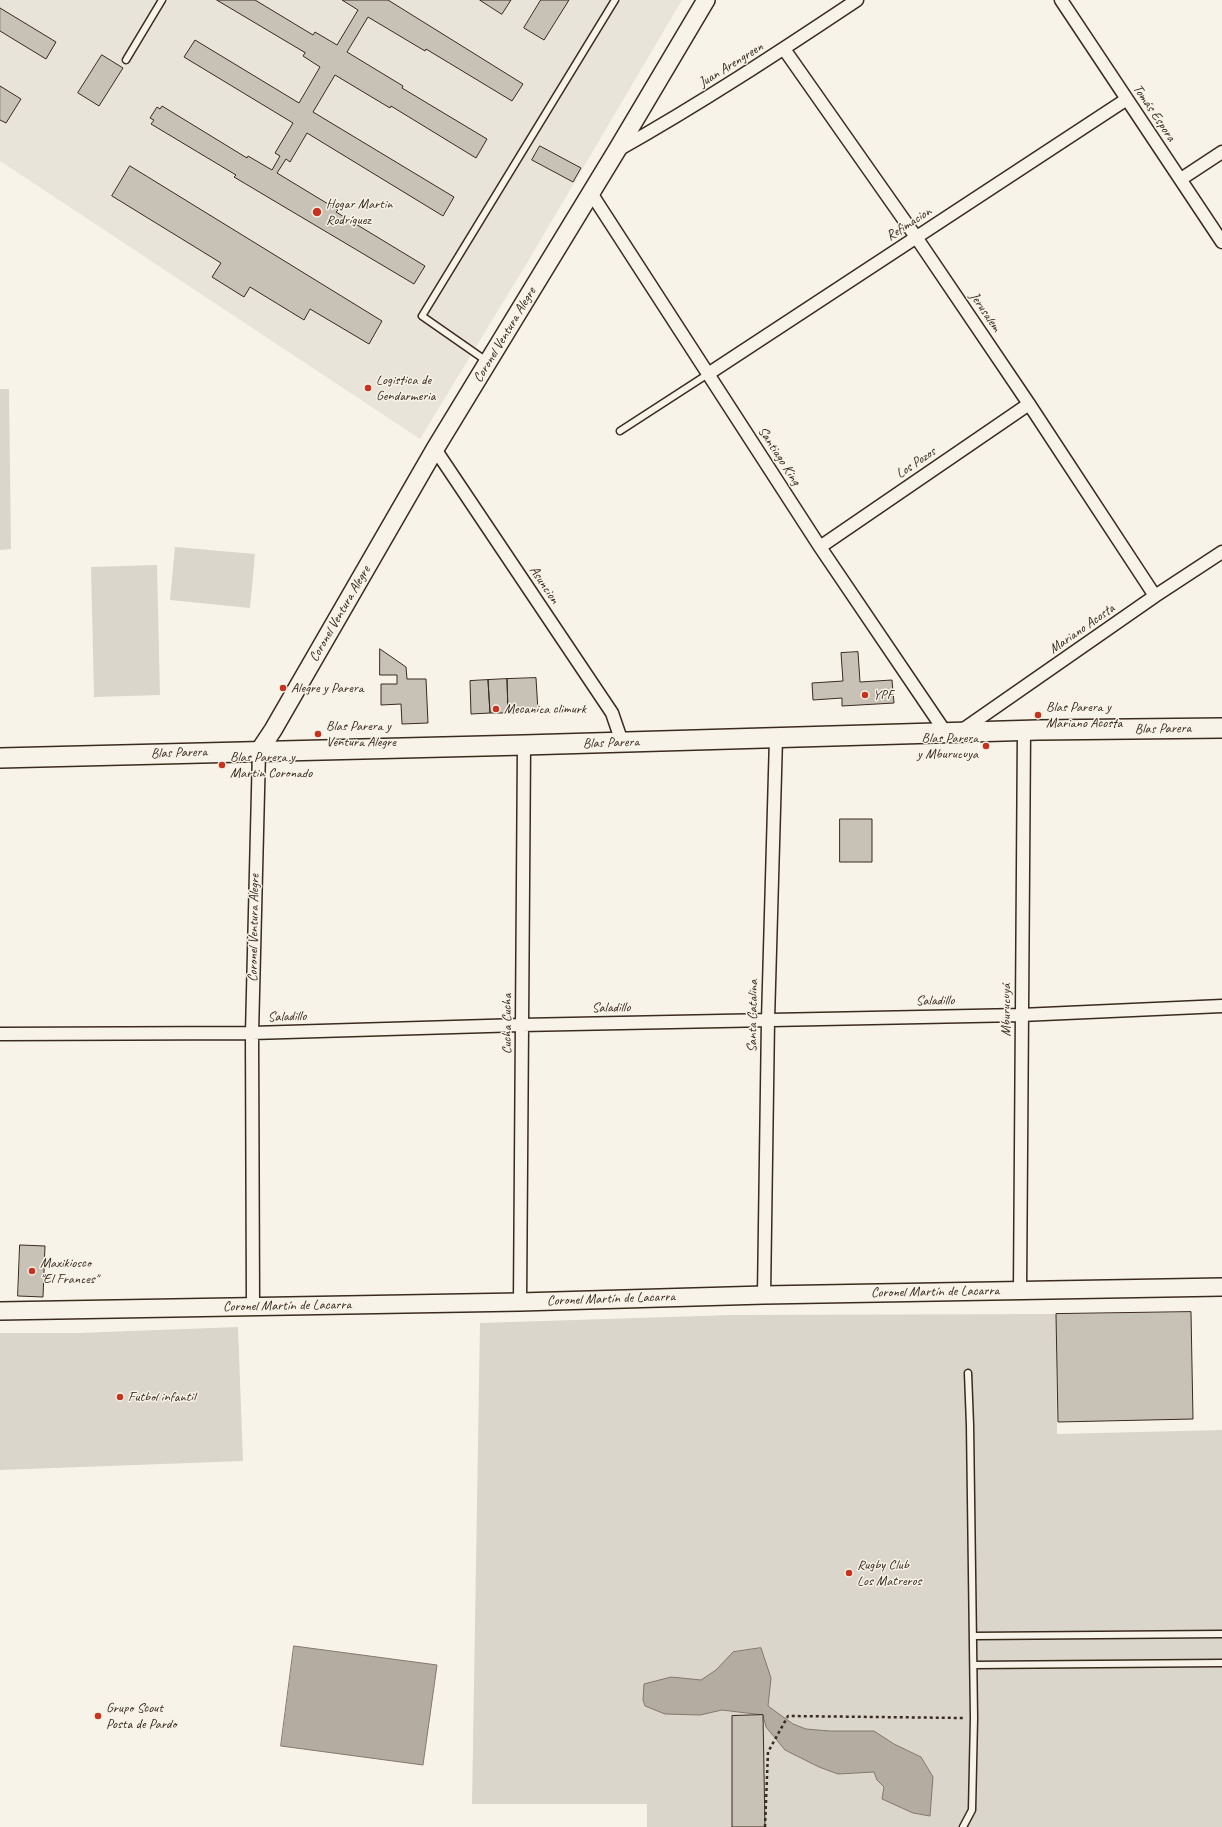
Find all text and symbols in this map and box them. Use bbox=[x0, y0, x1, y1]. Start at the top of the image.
street label: Juan Arengreen bbox=[696, 39, 766, 91]
street label: Tomás Espora bbox=[1129, 81, 1179, 145]
place label: Hogar Martin Rodríguez bbox=[326, 196, 393, 228]
street label: Refimacion bbox=[883, 203, 935, 245]
marker: Hogar Martin Rodríguez bbox=[311, 206, 323, 218]
street label: Coronel Ventura Alegre bbox=[470, 284, 540, 386]
street label: Jerusalem bbox=[966, 289, 1004, 335]
place label: Logistica de Gendarmeria bbox=[376, 372, 435, 404]
marker: Logistica de Gendarmeria bbox=[363, 383, 373, 393]
street label: Santiago King bbox=[754, 424, 804, 488]
street label: Los Pozos bbox=[893, 444, 939, 482]
street label: Coronel Ventura Alegre bbox=[306, 563, 374, 665]
street label: Asuncion bbox=[525, 563, 563, 607]
street label: Mariano Acosta bbox=[1046, 600, 1118, 658]
place label: Alegre y Parera bbox=[291, 680, 363, 696]
marker: Alegre y Parera bbox=[278, 683, 288, 693]
place label: YPF bbox=[873, 687, 893, 703]
marker: YPF bbox=[860, 690, 870, 700]
place label: Blas Parera y Mariano Acosta bbox=[1046, 699, 1122, 732]
place label: Mecanica climurk bbox=[504, 701, 586, 717]
marker: Mecanica climurk bbox=[491, 704, 501, 714]
marker: Blas Parera y Mariano Acosta bbox=[1033, 710, 1043, 720]
place label: Blas Parera y Ventura Alegre bbox=[326, 718, 396, 750]
street label: Blas Parera bbox=[1135, 720, 1191, 738]
marker: Blas Parera y Ventura Alegre bbox=[313, 729, 323, 739]
place label: Blas Parera y Mburucuya bbox=[917, 730, 978, 762]
street label: Blas Parera bbox=[582, 734, 640, 752]
marker: Blas Parera y Mburucuya bbox=[981, 741, 991, 751]
street label: Blas Parera bbox=[150, 744, 208, 762]
place label: Blas Parera y Martin Coronado bbox=[230, 749, 312, 782]
marker: Blas Parera y Martin Coronado bbox=[217, 760, 227, 770]
street label: Coronel Ventura Alegre bbox=[245, 874, 263, 982]
street label: Santa Catalina bbox=[744, 979, 762, 1053]
street label: Mburucuyá bbox=[998, 984, 1014, 1036]
street label: Saladillo bbox=[916, 992, 954, 1010]
street label: Cucha Cucha bbox=[499, 994, 515, 1054]
street label: Saladillo bbox=[592, 999, 630, 1017]
street label: Saladillo bbox=[267, 1008, 307, 1026]
place label: Maxikiosco "El Frances" bbox=[40, 1255, 98, 1288]
marker: Maxikiosco "El Frances" bbox=[27, 1266, 37, 1276]
street label: Coronel Martín de Lacarra bbox=[871, 1282, 999, 1302]
street label: Coronel Martín de Lacarra bbox=[547, 1288, 675, 1310]
street label: Coronel Martín de Lacarra bbox=[223, 1296, 351, 1316]
place label: Futbol infantil bbox=[128, 1389, 195, 1405]
marker: Futbol infantil bbox=[115, 1392, 125, 1402]
place label: Rugby Club Los Matreros bbox=[857, 1557, 921, 1590]
marker: Rugby Club Los Matreros bbox=[844, 1568, 854, 1578]
place label: Grupo Scout Posta de Pardo bbox=[106, 1700, 176, 1732]
marker: Grupo Scout Posta de Pardo bbox=[93, 1711, 103, 1721]

